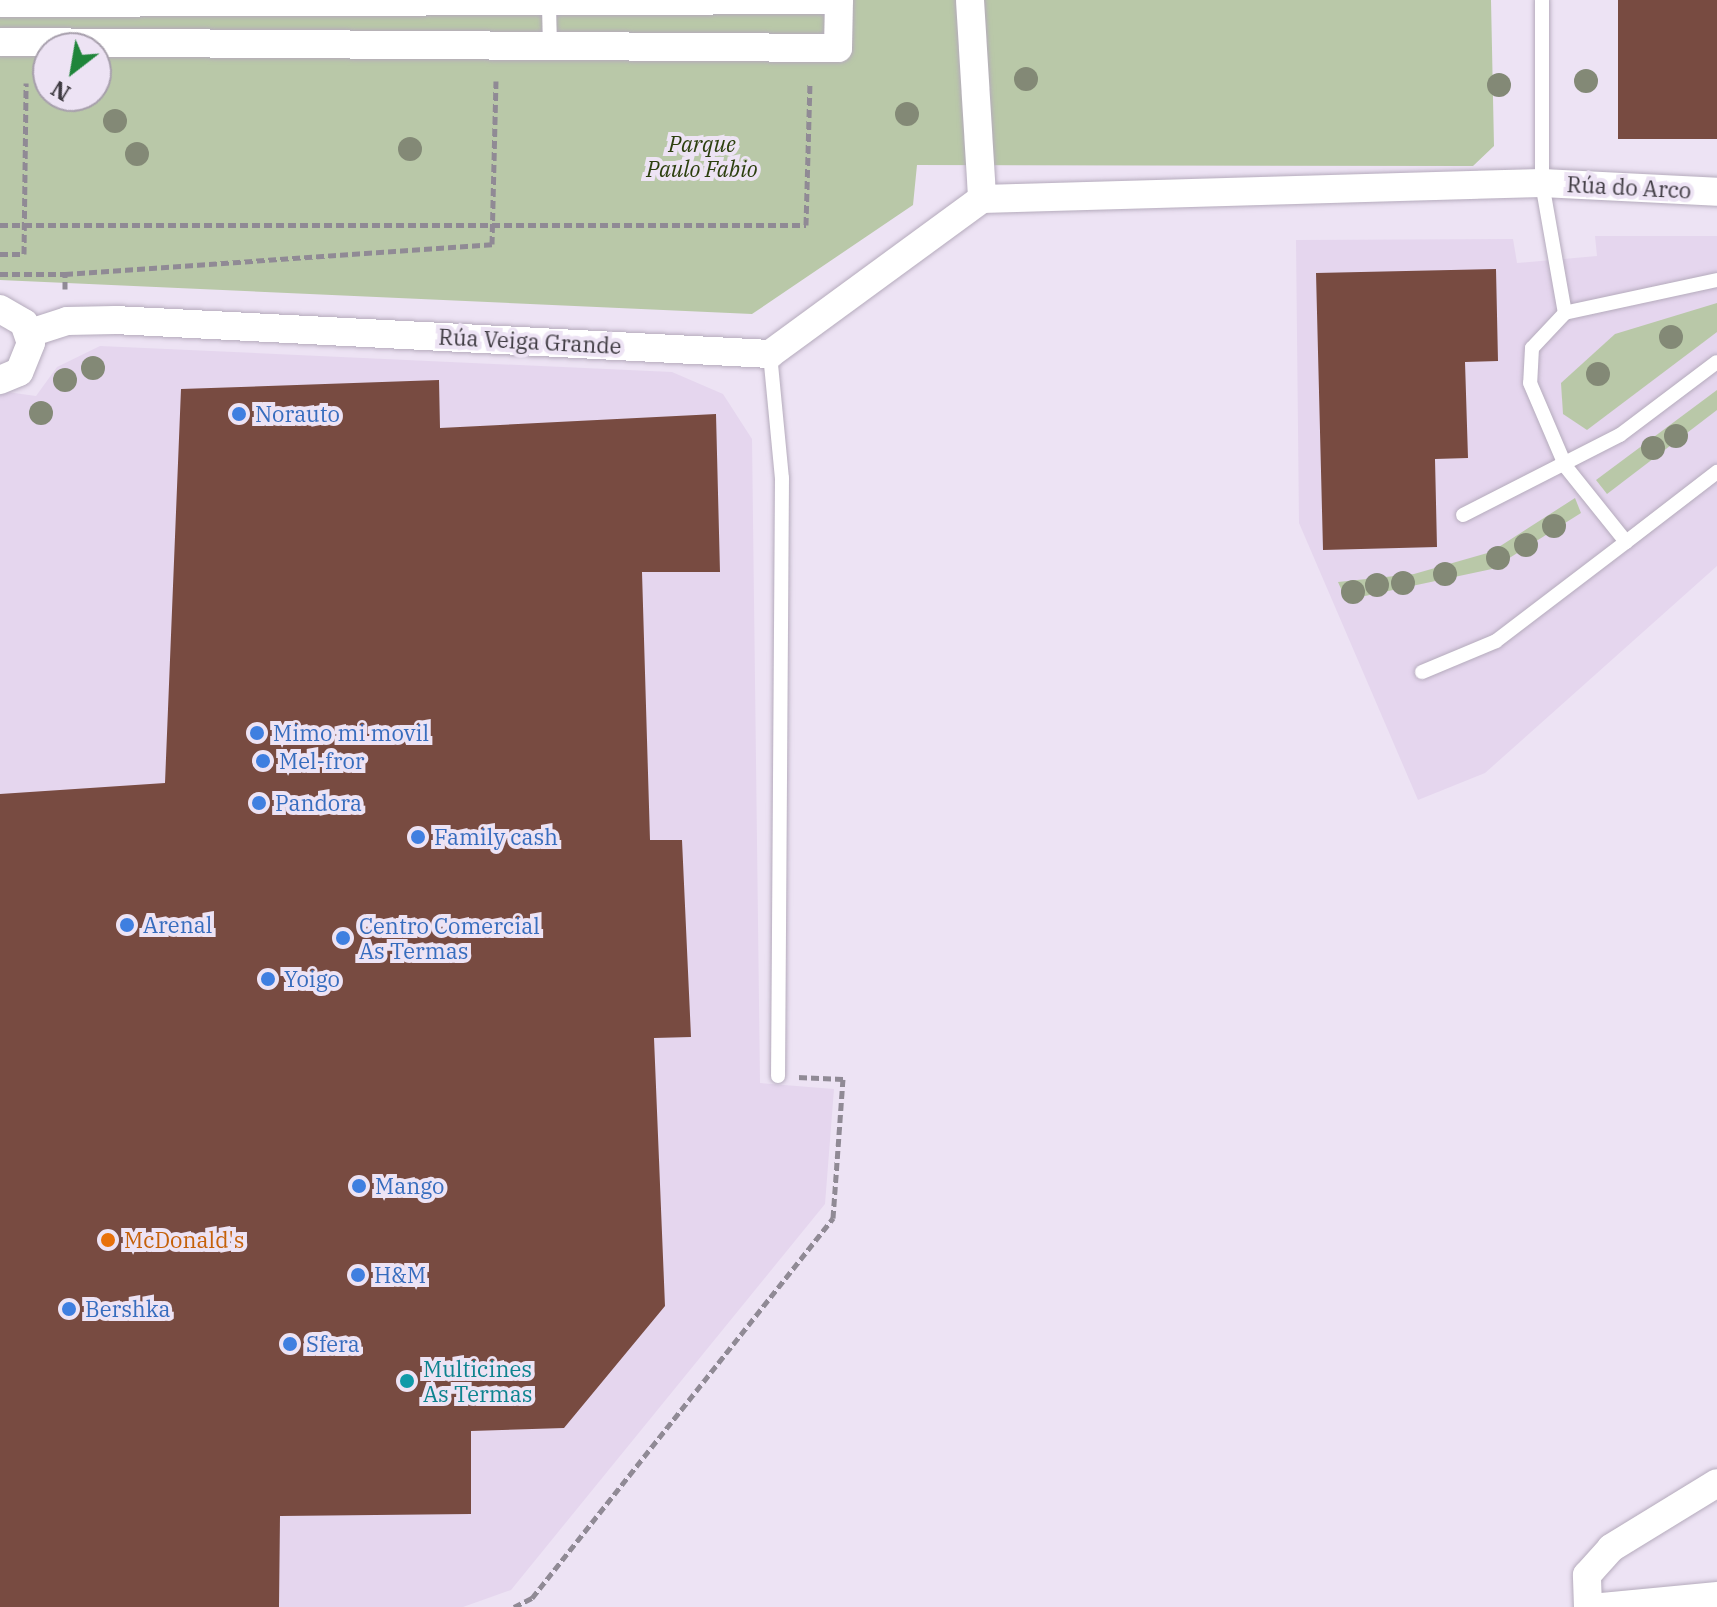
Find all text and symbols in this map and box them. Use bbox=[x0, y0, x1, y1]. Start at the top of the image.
north arrow bbox=[32, 32, 112, 112]
text: N bbox=[45, 74, 75, 108]
park label: Parque Paulo Fabio bbox=[646, 130, 758, 182]
street label: Rúa do Arco bbox=[1566, 171, 1692, 203]
street label: Rúa Veiga Grande bbox=[438, 323, 622, 359]
place label: Norauto bbox=[255, 401, 340, 427]
marker: Norauto bbox=[230, 405, 248, 423]
place label: Mimo mi movil bbox=[273, 720, 429, 746]
marker: Mimo mi movil bbox=[248, 724, 266, 742]
place label: Mel-fror bbox=[279, 748, 365, 774]
marker: Mel-fror bbox=[254, 752, 272, 770]
place label: Pandora bbox=[275, 790, 362, 816]
marker: Pandora bbox=[250, 794, 268, 812]
place label: Family cash bbox=[434, 824, 558, 850]
marker: Family cash bbox=[409, 828, 427, 846]
place label: Arenal bbox=[143, 912, 212, 938]
place label: Centro Comercial As Termas bbox=[359, 912, 540, 964]
marker: Arenal bbox=[118, 916, 136, 934]
marker: Centro Comercial As Termas bbox=[334, 929, 352, 947]
place label: Yoigo bbox=[284, 966, 340, 992]
marker: Yoigo bbox=[259, 970, 277, 988]
place label: Mango bbox=[375, 1173, 444, 1199]
marker: Mango bbox=[350, 1177, 368, 1195]
place label: McDonald's bbox=[124, 1227, 245, 1253]
marker: McDonald's bbox=[99, 1231, 117, 1249]
place label: H&M bbox=[374, 1262, 426, 1288]
marker: H&M bbox=[349, 1266, 367, 1284]
place label: Bershka bbox=[85, 1296, 171, 1322]
marker: Bershka bbox=[60, 1300, 78, 1318]
place label: Sfera bbox=[306, 1331, 360, 1357]
marker: Sfera bbox=[281, 1335, 299, 1353]
place label: Multicines As Termas bbox=[423, 1355, 533, 1406]
marker: Multicines As Termas bbox=[398, 1372, 416, 1390]

